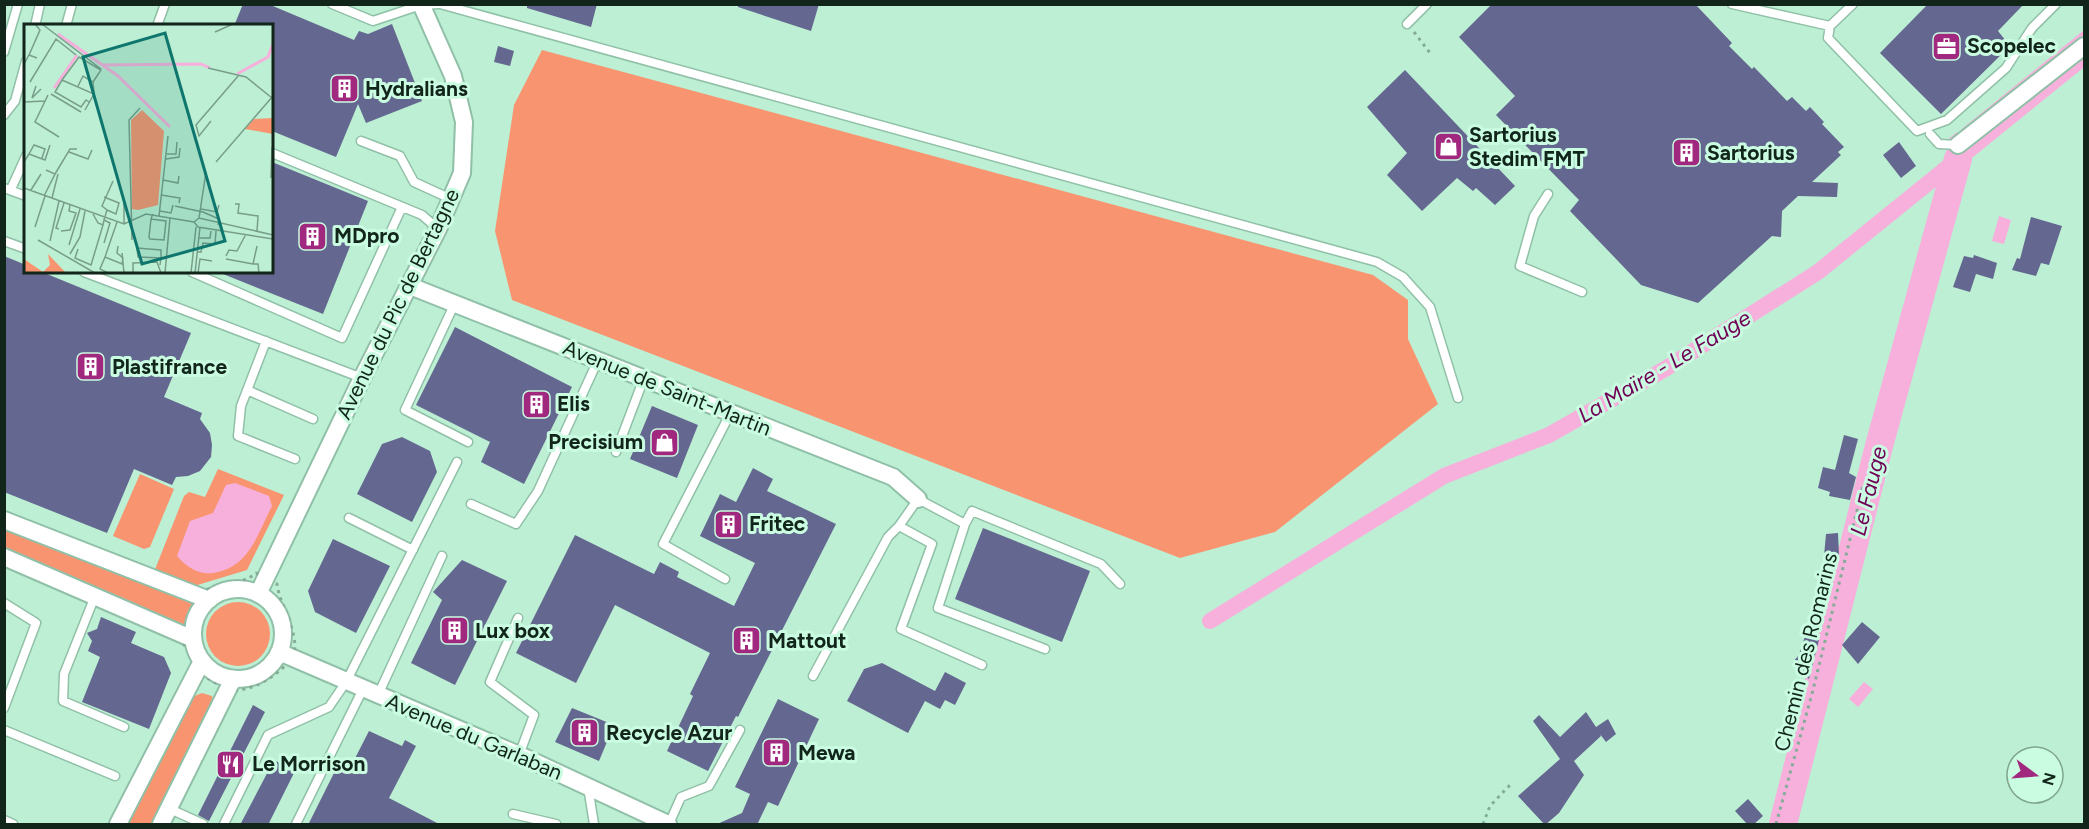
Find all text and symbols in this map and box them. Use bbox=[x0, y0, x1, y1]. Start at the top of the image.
inset map bbox=[24, 24, 273, 273]
office icon: Scopelec bbox=[1930, 30, 1962, 62]
place label: Scopelec bbox=[1967, 33, 2056, 58]
building icon: Hydralians bbox=[328, 73, 360, 105]
place label: Hydralians bbox=[365, 76, 468, 101]
place label: Sartorius Stedim FMT bbox=[1469, 122, 1585, 171]
shop icon: Sartorius Stedim FMT bbox=[1432, 131, 1464, 163]
building icon: Sartorius bbox=[1670, 137, 1702, 169]
place label: Sartorius bbox=[1707, 140, 1795, 165]
street label: Avenue du Pic de Bertagne bbox=[331, 184, 464, 423]
building icon: MDpro bbox=[297, 220, 329, 252]
place label: MDpro bbox=[334, 223, 399, 248]
water label: La Maïre - Le Fauge bbox=[1573, 304, 1756, 429]
street label: Avenue de Saint-Martin bbox=[560, 334, 775, 441]
building icon: Plastifrance bbox=[75, 351, 107, 383]
place label: Plastifrance bbox=[112, 354, 228, 379]
building icon: Elis bbox=[520, 388, 552, 420]
place label: Elis bbox=[557, 391, 590, 416]
shop icon: Precisium bbox=[648, 426, 680, 458]
place label: Precisium bbox=[548, 429, 643, 454]
water label: Le Fauge bbox=[1844, 444, 1893, 538]
building icon: Fritec bbox=[712, 508, 744, 540]
place label: Fritec bbox=[749, 511, 806, 536]
street label: Chemin des Romarins bbox=[1769, 550, 1842, 754]
building icon: Lux box bbox=[438, 615, 470, 647]
place label: Lux box bbox=[475, 618, 551, 643]
building icon: Mattout bbox=[731, 625, 763, 657]
place label: Mattout bbox=[768, 628, 846, 653]
street label: Avenue du Garlaban bbox=[382, 688, 566, 785]
building icon: Recycle Azur bbox=[569, 717, 601, 749]
place label: Recycle Azur bbox=[606, 720, 732, 745]
building icon: Mewa bbox=[761, 737, 793, 769]
place label: Mewa bbox=[798, 740, 856, 765]
north arrow bbox=[2005, 745, 2065, 805]
restaurant icon: Le Morrison bbox=[215, 748, 247, 780]
place label: Le Morrison bbox=[252, 751, 365, 776]
text: N bbox=[2038, 770, 2060, 788]

